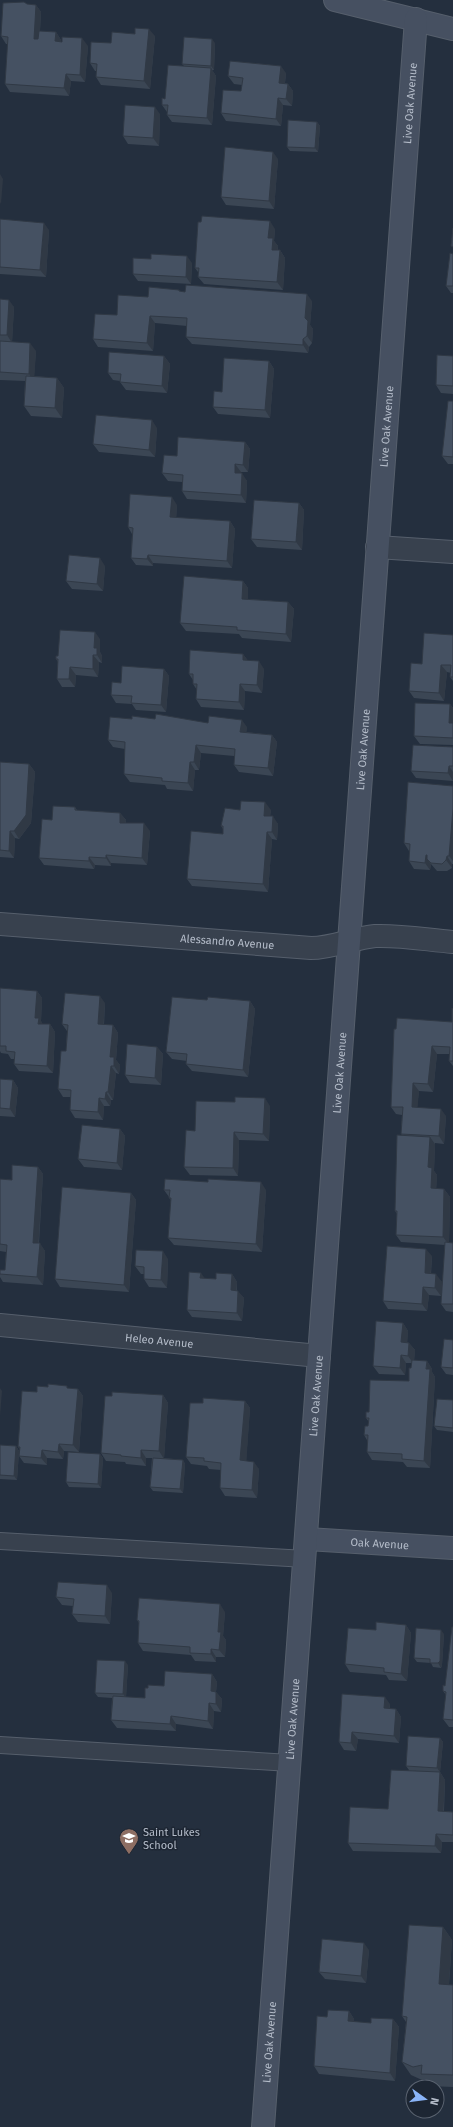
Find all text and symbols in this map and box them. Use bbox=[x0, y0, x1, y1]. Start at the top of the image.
street label: Live Oak Avenue bbox=[401, 62, 420, 144]
street label: Live Oak Avenue bbox=[377, 385, 396, 468]
street label: Live Oak Avenue bbox=[354, 709, 373, 791]
street label: Alessandro Avenue bbox=[180, 932, 275, 952]
street label: Live Oak Avenue bbox=[331, 1032, 349, 1114]
street label: Heleo Avenue bbox=[124, 1331, 194, 1351]
street label: Live Oak Avenue bbox=[307, 1355, 326, 1437]
street label: Oak Avenue bbox=[350, 1536, 409, 1552]
street label: Live Oak Avenue bbox=[284, 1678, 303, 1760]
place label: Saint Lukes School bbox=[143, 1826, 200, 1852]
school or university icon: Saint Lukes School bbox=[118, 1827, 140, 1855]
street label: Live Oak Avenue bbox=[260, 2001, 279, 2083]
north arrow bbox=[405, 2079, 445, 2119]
text: N bbox=[427, 2096, 441, 2106]

